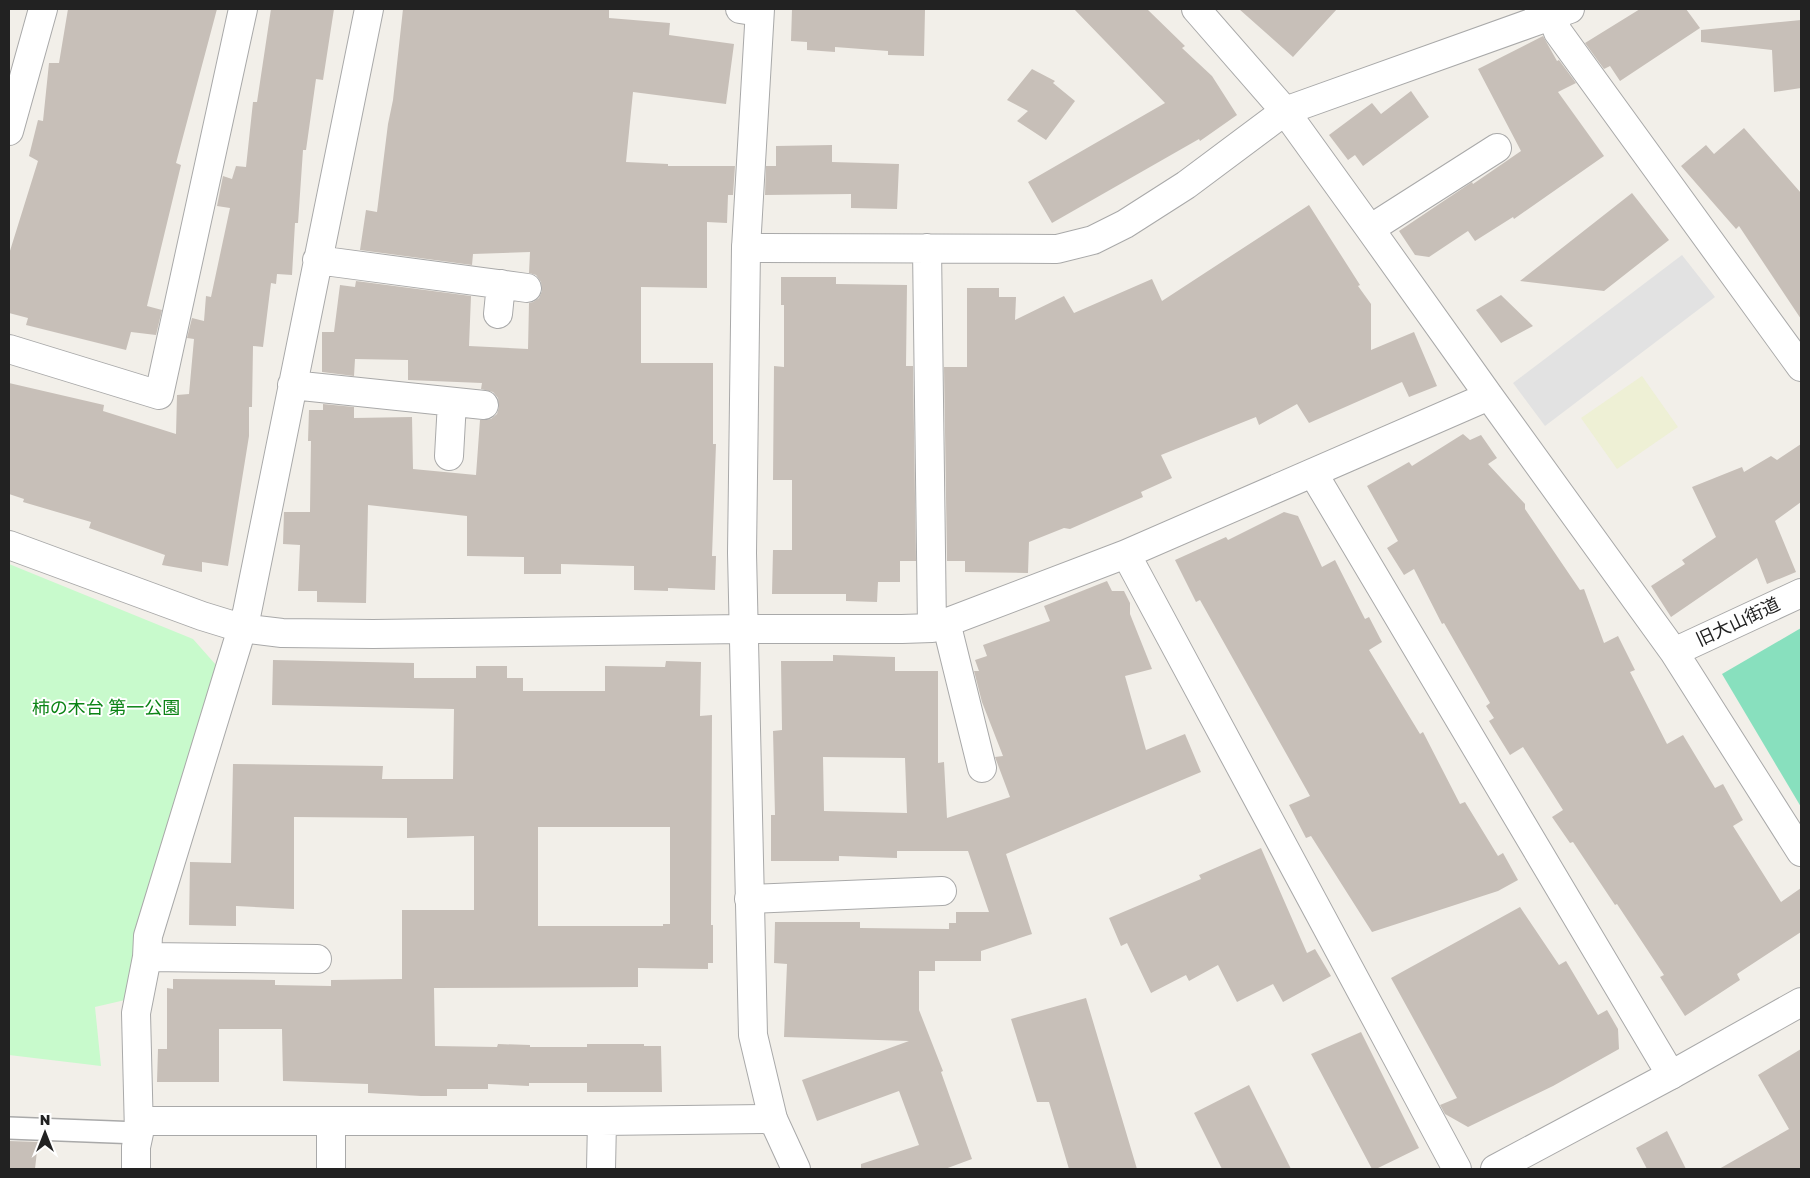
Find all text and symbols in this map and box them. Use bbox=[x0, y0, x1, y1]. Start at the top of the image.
street label: 旧大山街道 bbox=[1692, 592, 1783, 650]
park label: 柿の木台 第一公園 bbox=[32, 696, 180, 718]
north arrow bbox=[20, 1108, 70, 1158]
text: N bbox=[40, 1111, 50, 1128]

